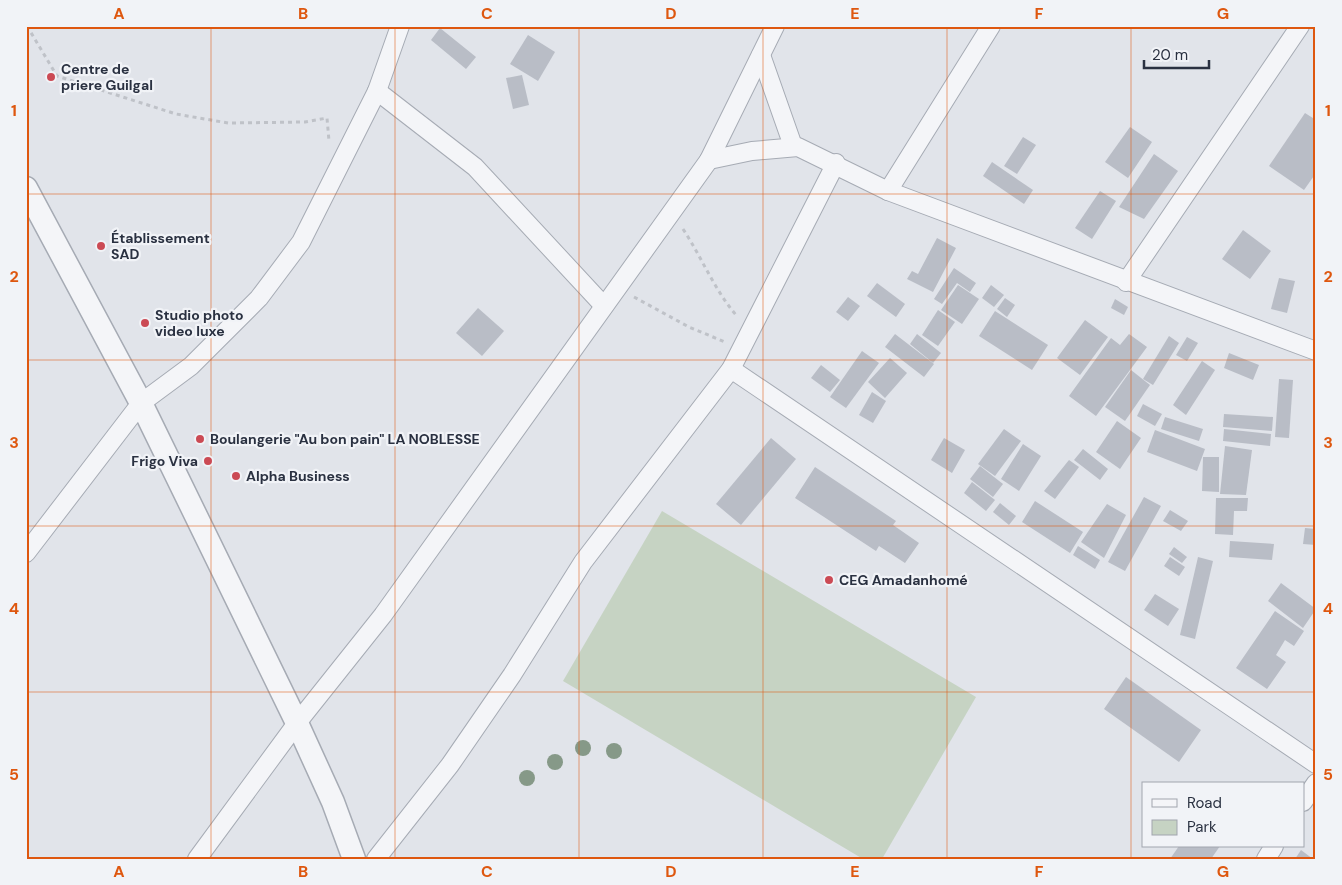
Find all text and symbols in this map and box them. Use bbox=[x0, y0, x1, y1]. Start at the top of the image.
text: A bbox=[113, 3, 125, 24]
text: B bbox=[298, 3, 308, 24]
text: C bbox=[481, 3, 493, 24]
text: D bbox=[665, 3, 677, 24]
text: E bbox=[850, 3, 860, 24]
text: F bbox=[1035, 3, 1044, 24]
text: G bbox=[1217, 3, 1229, 24]
scale bar bbox=[1144, 38, 1210, 70]
text: 20 m bbox=[1152, 45, 1188, 65]
place label: Centre de priere Guilgal bbox=[61, 60, 153, 94]
marker: Centre de priere Guilgal bbox=[45, 71, 57, 83]
text: 1 bbox=[11, 100, 17, 121]
text: 1 bbox=[1325, 100, 1331, 121]
place label: Établissement SAD bbox=[111, 229, 210, 263]
marker: Établissement SAD bbox=[95, 240, 107, 252]
text: 2 bbox=[9, 266, 19, 287]
text: 2 bbox=[1323, 266, 1333, 287]
place label: Studio photo video luxe bbox=[155, 306, 243, 340]
marker: Studio photo video luxe bbox=[139, 317, 151, 329]
place label: Boulangerie "Au bon pain" LA NOBLESSE bbox=[210, 430, 480, 448]
text: 3 bbox=[9, 432, 19, 453]
text: 3 bbox=[1323, 432, 1333, 453]
marker: Boulangerie "Au bon pain" LA NOBLESSE bbox=[194, 433, 206, 445]
place label: Frigo Viva bbox=[131, 452, 198, 470]
marker: Frigo Viva bbox=[202, 455, 214, 467]
place label: Alpha Business bbox=[246, 467, 350, 485]
marker: Alpha Business bbox=[230, 470, 242, 482]
place label: CEG Amadanhomé bbox=[839, 571, 968, 589]
marker: CEG Amadanhomé bbox=[823, 574, 835, 586]
text: 4 bbox=[9, 598, 19, 619]
text: 4 bbox=[1323, 598, 1333, 619]
text: 5 bbox=[9, 764, 19, 785]
text: 5 bbox=[1323, 764, 1333, 785]
legend bbox=[1142, 782, 1304, 848]
text: Road bbox=[1187, 793, 1222, 813]
text: Park bbox=[1187, 817, 1217, 837]
text: A bbox=[113, 861, 125, 882]
text: B bbox=[298, 861, 308, 882]
text: C bbox=[481, 861, 493, 882]
text: D bbox=[665, 861, 677, 882]
text: E bbox=[850, 861, 860, 882]
text: F bbox=[1035, 861, 1044, 882]
text: G bbox=[1217, 861, 1229, 882]

